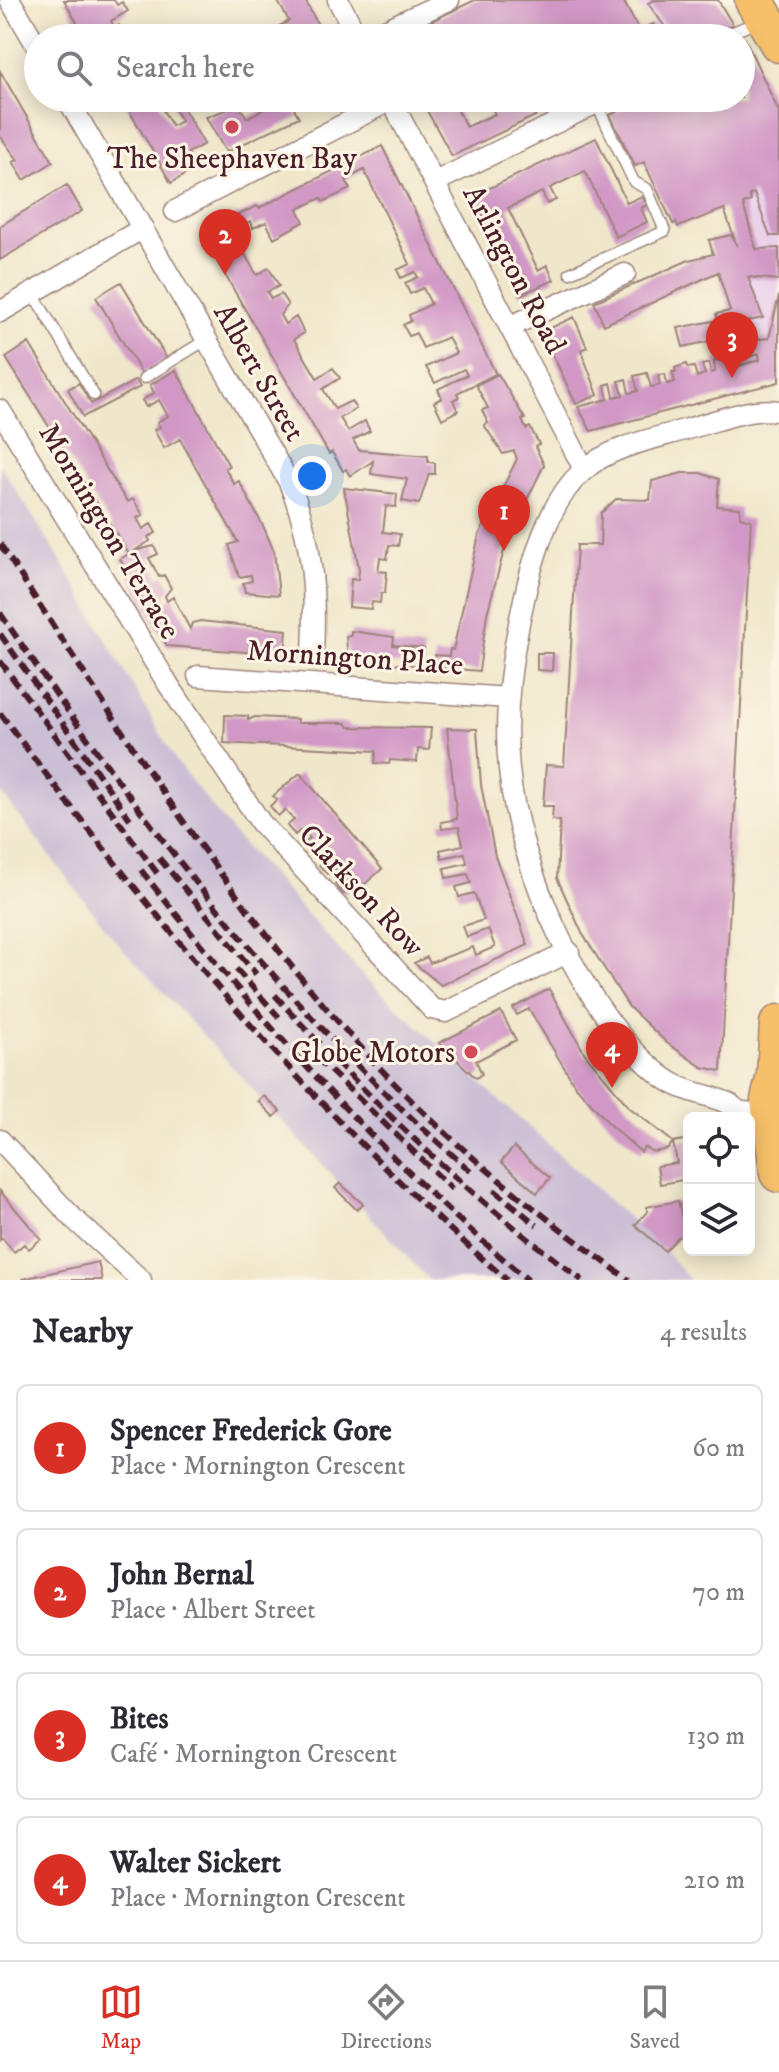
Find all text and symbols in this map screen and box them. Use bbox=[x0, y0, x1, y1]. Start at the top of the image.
search box bbox=[24, 24, 755, 112]
icon: search bbox=[52, 46, 96, 90]
text: Search here bbox=[116, 50, 255, 87]
marker: The Sheephaven Bay bbox=[223, 118, 241, 136]
place label: The Sheephaven Bay bbox=[107, 141, 358, 178]
street label: Arlington Road bbox=[454, 179, 574, 360]
pin: 2 bbox=[199, 209, 251, 275]
street label: Albert Street bbox=[204, 297, 313, 448]
pin: 3 bbox=[706, 312, 758, 378]
street label: Mornington Terrace bbox=[30, 417, 188, 646]
your location bbox=[292, 456, 332, 496]
pin: 1 bbox=[478, 485, 530, 551]
street label: Mornington Place bbox=[245, 632, 464, 685]
street label: Clarkson Row bbox=[290, 817, 432, 965]
pin: 4 bbox=[586, 1022, 638, 1088]
place label: Globe Motors bbox=[291, 1035, 455, 1072]
marker: Globe Motors bbox=[462, 1043, 480, 1061]
map controls bbox=[683, 1112, 755, 1256]
button: locate bbox=[683, 1112, 755, 1184]
button: layers bbox=[683, 1184, 755, 1256]
text: Nearby bbox=[32, 1311, 133, 1353]
text: 4 results bbox=[660, 1316, 747, 1349]
text: Spencer Frederick Gore bbox=[110, 1413, 392, 1450]
text: 1 bbox=[55, 1432, 65, 1465]
text: 60 m bbox=[692, 1432, 745, 1465]
text: Place · Mornington Crescent bbox=[110, 1450, 405, 1483]
text: John Bernal bbox=[110, 1557, 254, 1594]
text: 2 bbox=[54, 1576, 66, 1609]
text: 70 m bbox=[692, 1576, 745, 1609]
text: Place · Albert Street bbox=[110, 1594, 316, 1627]
text: Bites bbox=[110, 1701, 169, 1738]
text: 3 bbox=[55, 1720, 65, 1753]
text: 130 m bbox=[687, 1720, 745, 1753]
text: Café · Mornington Crescent bbox=[110, 1738, 397, 1771]
text: Walter Sickert bbox=[110, 1845, 281, 1882]
text: 4 bbox=[53, 1864, 67, 1897]
text: 210 m bbox=[684, 1864, 745, 1897]
text: Place · Mornington Crescent bbox=[110, 1882, 405, 1915]
tab: Map bbox=[99, 1980, 143, 2055]
tab: Directions bbox=[341, 1980, 432, 2055]
tab: Saved bbox=[630, 1980, 680, 2055]

